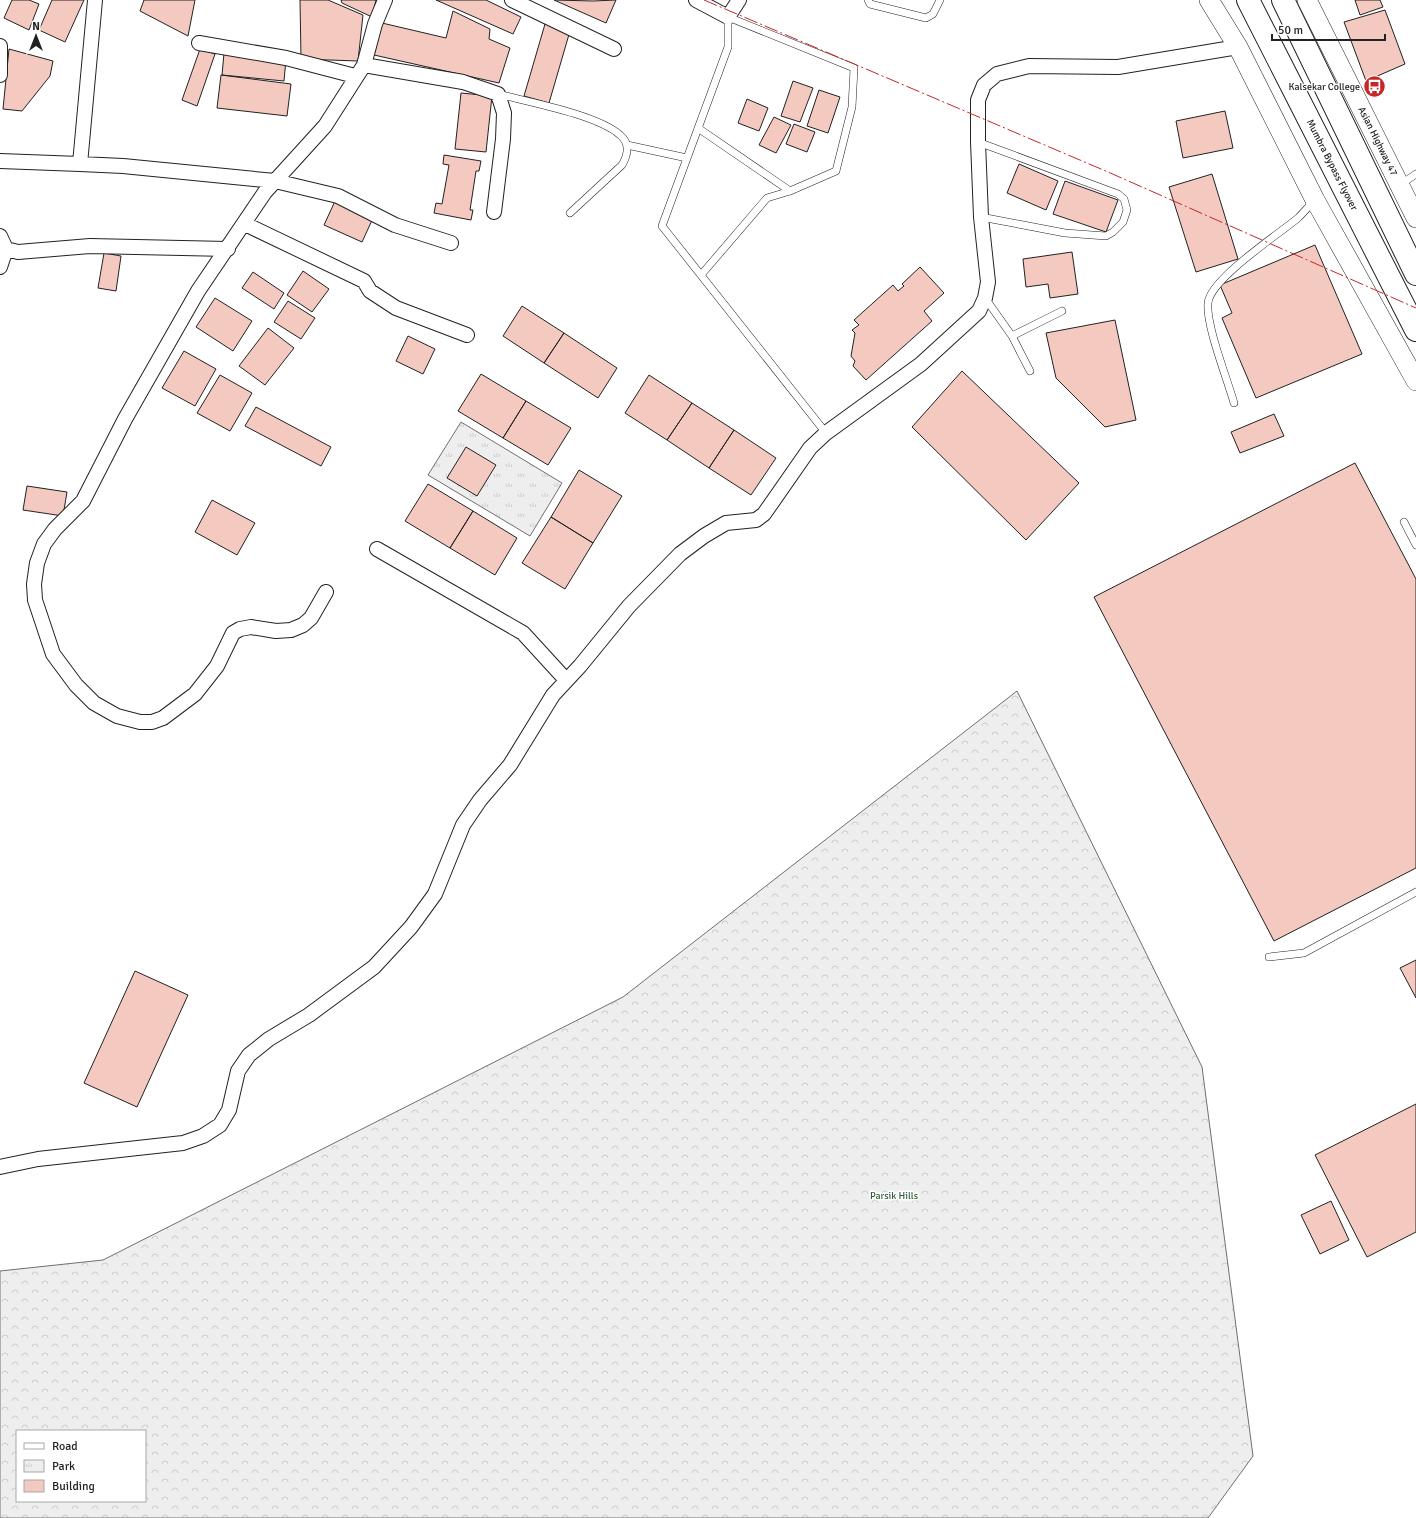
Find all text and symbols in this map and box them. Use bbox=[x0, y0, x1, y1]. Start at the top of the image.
north arrow bbox=[16, 16, 56, 56]
scale bar bbox=[1272, 16, 1385, 42]
text: N bbox=[32, 20, 40, 33]
text: 50 m bbox=[1278, 23, 1303, 38]
bus stop icon: Kalsekar College bbox=[1362, 74, 1388, 100]
place label: Kalsekar College bbox=[1289, 81, 1360, 93]
street label: Asian Highway 47 bbox=[1355, 105, 1400, 178]
street label: Mumbra Bypass Flyover bbox=[1304, 117, 1360, 213]
park label: Parsik Hills bbox=[870, 1190, 919, 1202]
legend bbox=[16, 1430, 146, 1502]
text: Road bbox=[52, 1439, 78, 1454]
text: Park bbox=[52, 1459, 75, 1474]
text: Building bbox=[52, 1479, 95, 1494]

